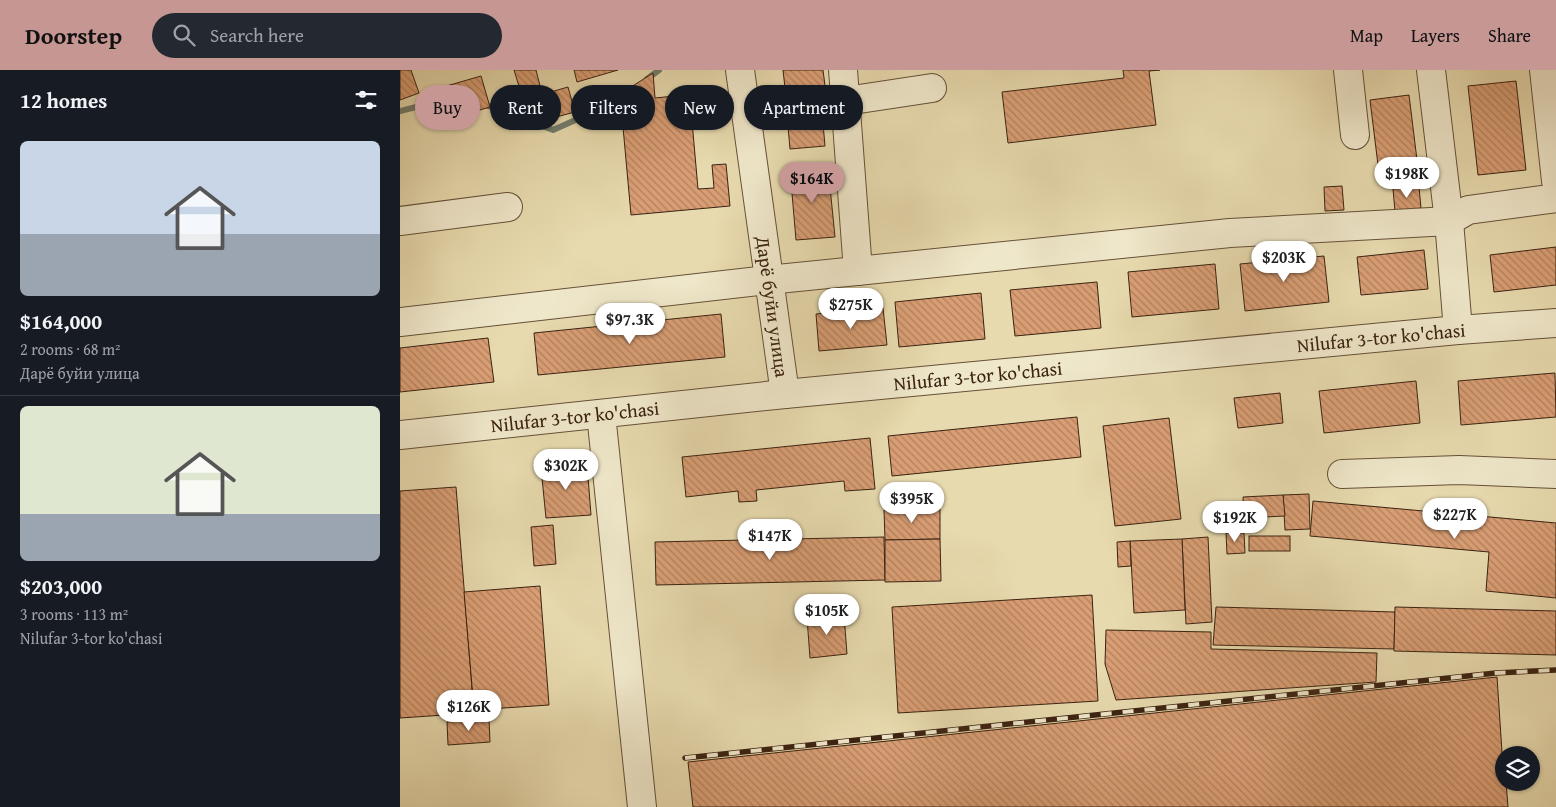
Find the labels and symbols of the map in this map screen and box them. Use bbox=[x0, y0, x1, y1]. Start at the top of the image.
pin: $198K bbox=[1372, 156, 1442, 199]
pin: $164K bbox=[777, 162, 847, 204]
street label: Дарё буйи улица bbox=[749, 233, 797, 379]
pin: $203K bbox=[1249, 240, 1319, 283]
pin: $275K bbox=[816, 288, 886, 330]
pin: $97.3K bbox=[589, 302, 671, 345]
street label: Nilufar 3-tor ko'chasi bbox=[1296, 316, 1466, 359]
street label: Nilufar 3-tor ko'chasi bbox=[892, 354, 1064, 398]
street label: Nilufar 3-tor ko'chasi bbox=[489, 393, 661, 439]
pin: $302K bbox=[531, 448, 601, 491]
pin: $395K bbox=[877, 482, 947, 524]
pin: $227K bbox=[1420, 498, 1490, 540]
pin: $192K bbox=[1200, 500, 1270, 543]
pin: $147K bbox=[735, 518, 805, 561]
pin: $105K bbox=[792, 594, 862, 636]
pin: $126K bbox=[434, 690, 504, 732]

